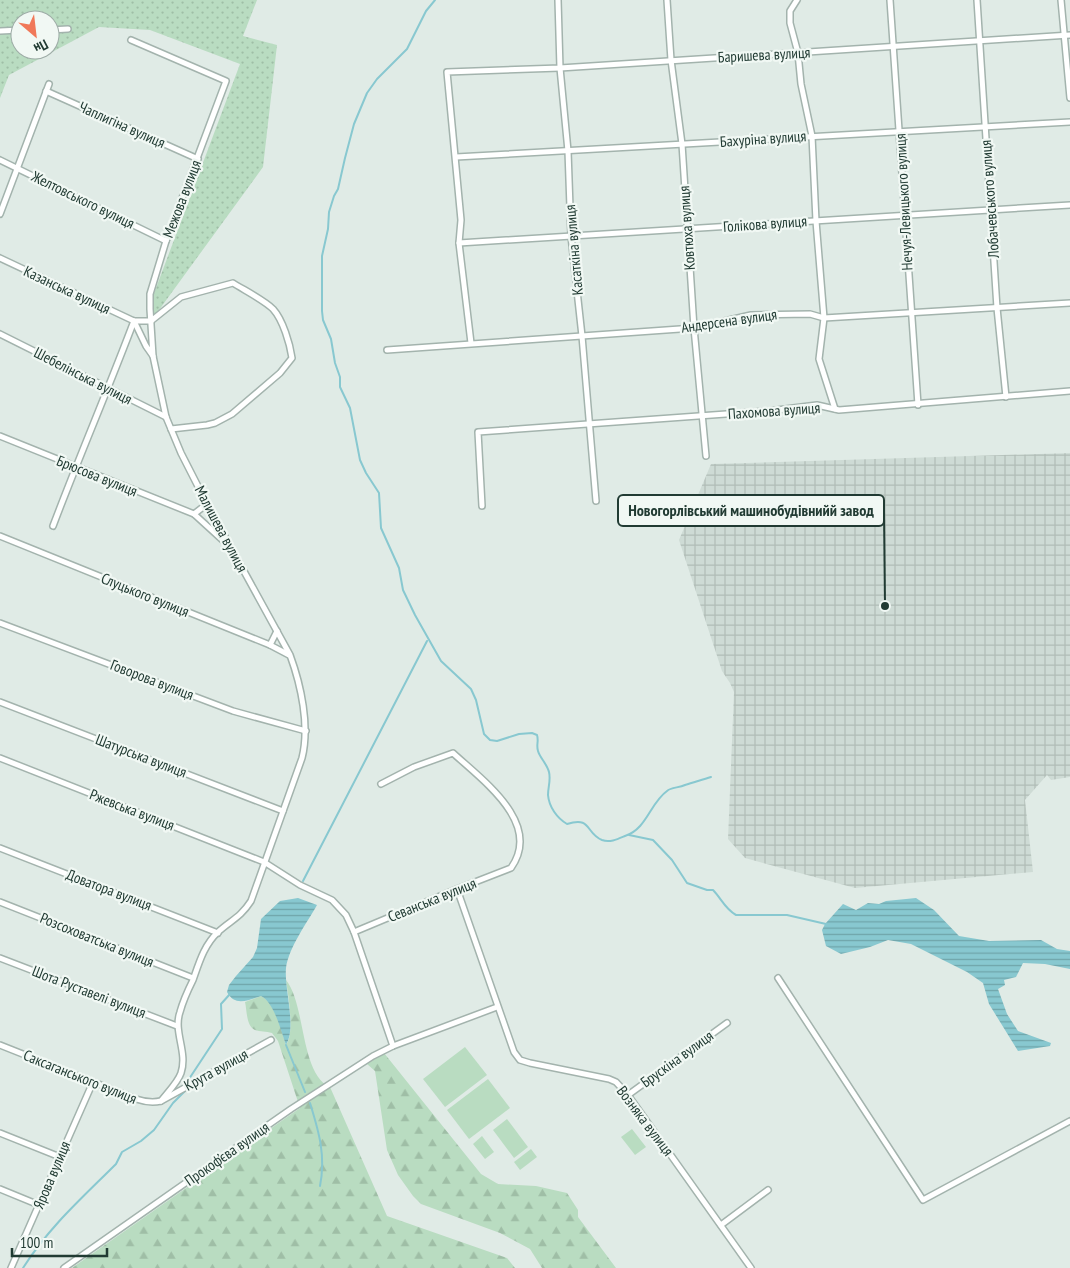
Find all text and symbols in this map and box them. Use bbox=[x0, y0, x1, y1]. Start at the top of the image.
north arrow bbox=[10, 10, 60, 60]
text: Пн bbox=[31, 35, 51, 58]
street label: Баришева вулиця bbox=[717, 43, 811, 66]
street label: Чаплигіна вулиця bbox=[76, 97, 168, 152]
street label: Бахуріна вулиця bbox=[719, 126, 807, 151]
street label: Нечуя-Левицького вулиця bbox=[890, 133, 917, 271]
street label: Лобачевського вулиця bbox=[976, 139, 1003, 260]
street label: Межова вулиця bbox=[158, 157, 205, 240]
street label: Желтовського вулиця bbox=[28, 166, 138, 233]
street label: Ковтюха вулиця bbox=[674, 185, 699, 271]
street label: Касаткіна вулиця bbox=[560, 204, 587, 296]
street label: Голікова вулиця bbox=[722, 211, 808, 236]
street label: Казанська вулиця bbox=[21, 261, 114, 318]
street label: Андерсена вулиця bbox=[680, 304, 778, 337]
street label: Шебелінська вулиця bbox=[31, 343, 136, 409]
street label: Пахомова вулиця bbox=[727, 398, 821, 423]
street label: Брюсова вулиця bbox=[54, 451, 140, 500]
street label: Малишева вулиця bbox=[191, 482, 252, 575]
callout: Новогорлівський машинобудівнийй завод bbox=[618, 495, 884, 526]
text: Новогорлівський машинобудівнийй завод bbox=[628, 500, 874, 520]
street label: Слуцького вулиця bbox=[98, 568, 192, 621]
street label: Говорова вулиця bbox=[108, 655, 197, 704]
street label: Шатурська вулиця bbox=[93, 729, 190, 782]
street label: Ржевська вулиця bbox=[87, 785, 178, 835]
street label: Доватора вулиця bbox=[64, 865, 155, 915]
street label: Севанська вулиця bbox=[385, 873, 479, 926]
street label: Розсоховатська вулиця bbox=[37, 908, 157, 971]
street label: Шота Руставелі вулиця bbox=[30, 961, 149, 1022]
street label: Брускіна вулиця bbox=[637, 1026, 717, 1091]
street label: Крута вулиця bbox=[180, 1044, 251, 1095]
street label: Саксаганського вулиця bbox=[21, 1045, 140, 1108]
street label: Возняка вулиця bbox=[613, 1082, 678, 1160]
street label: Прокоф’єва вулиця bbox=[181, 1117, 273, 1190]
street label: Ярова вулиця bbox=[29, 1138, 74, 1212]
scale bar bbox=[12, 1226, 108, 1258]
text: 100 m bbox=[20, 1233, 53, 1252]

